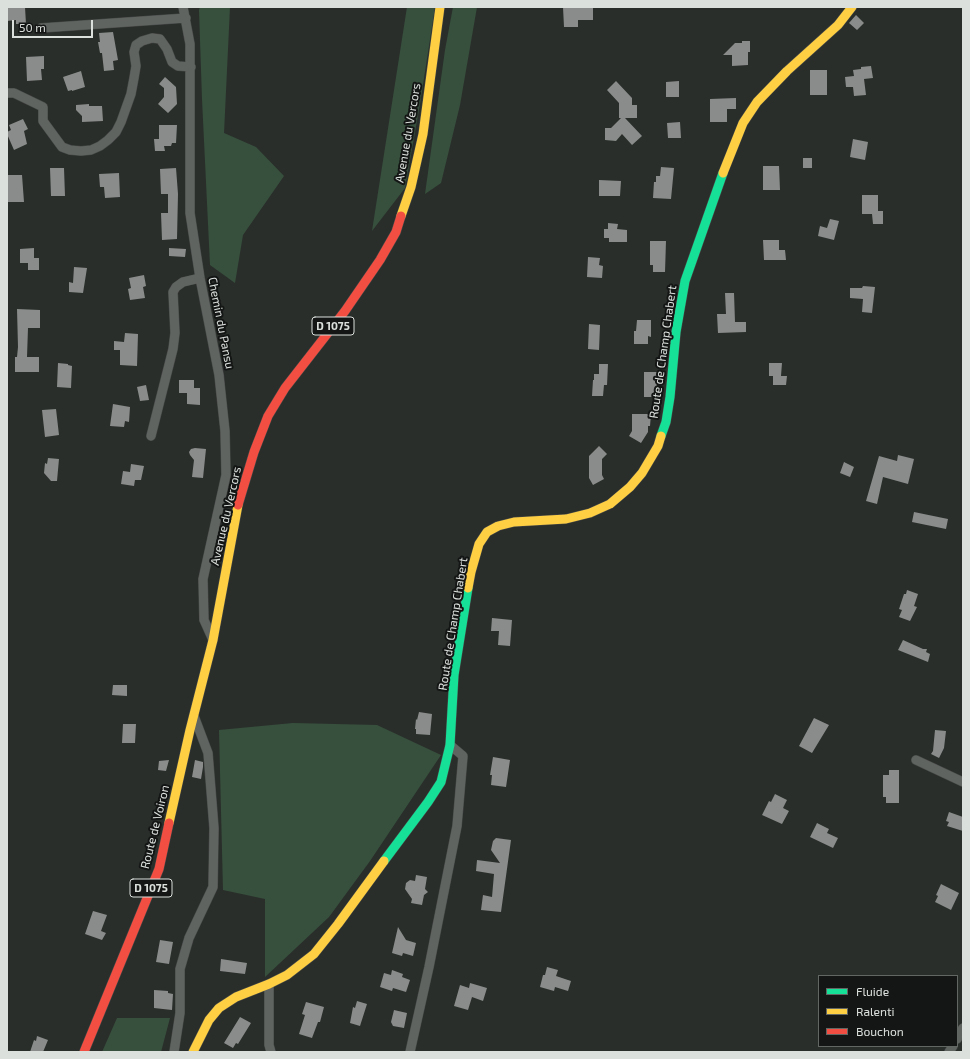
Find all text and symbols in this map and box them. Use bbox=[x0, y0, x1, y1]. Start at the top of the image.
scale bar bbox=[14, 12, 95, 38]
text: 50 m bbox=[19, 20, 46, 34]
street label: Avenue du Vercors bbox=[392, 82, 424, 184]
street label: Chemin du Pansu bbox=[205, 276, 237, 370]
street label: Route de Champ Chabert bbox=[647, 284, 679, 420]
road number: D 1075 bbox=[312, 317, 354, 335]
street label: Avenue du Vercors bbox=[208, 465, 244, 567]
street label: Route de Champ Chabert bbox=[435, 557, 471, 691]
street label: Route de Voiron bbox=[138, 784, 172, 870]
road number: D 1075 bbox=[130, 879, 172, 897]
legend bbox=[818, 975, 958, 1047]
text: Fluide bbox=[856, 984, 889, 998]
text: Ralenti bbox=[856, 1004, 895, 1018]
text: Bouchon bbox=[856, 1024, 904, 1038]

